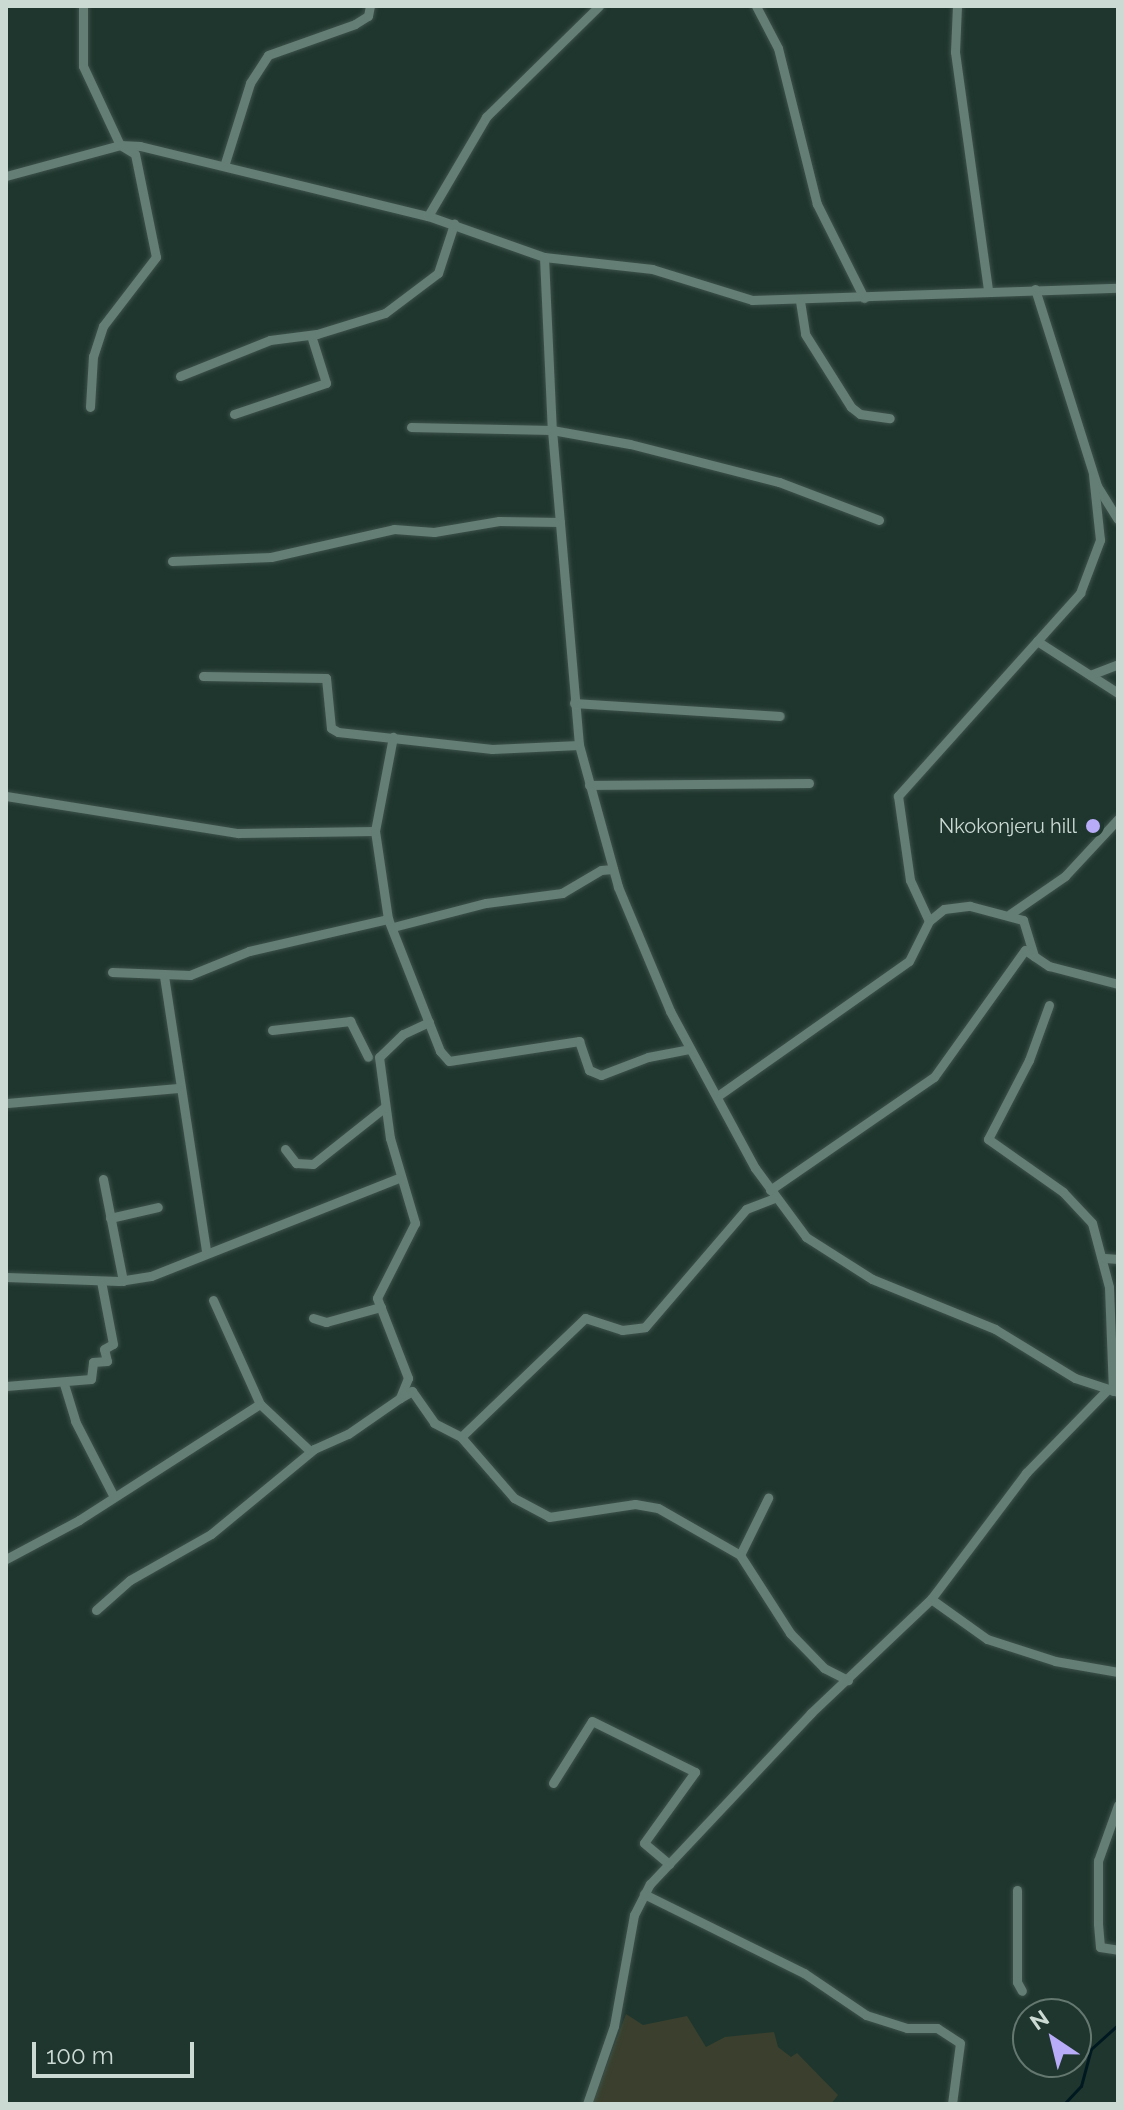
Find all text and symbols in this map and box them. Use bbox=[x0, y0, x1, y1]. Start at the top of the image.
place label: Nkokonjeru hill bbox=[939, 814, 1077, 838]
marker: Nkokonjeru hill bbox=[1084, 817, 1102, 835]
north arrow bbox=[1012, 1998, 1092, 2078]
text: N bbox=[1025, 2005, 1054, 2035]
scale bar bbox=[36, 2026, 198, 2076]
text: 100 m bbox=[46, 2041, 114, 2070]

